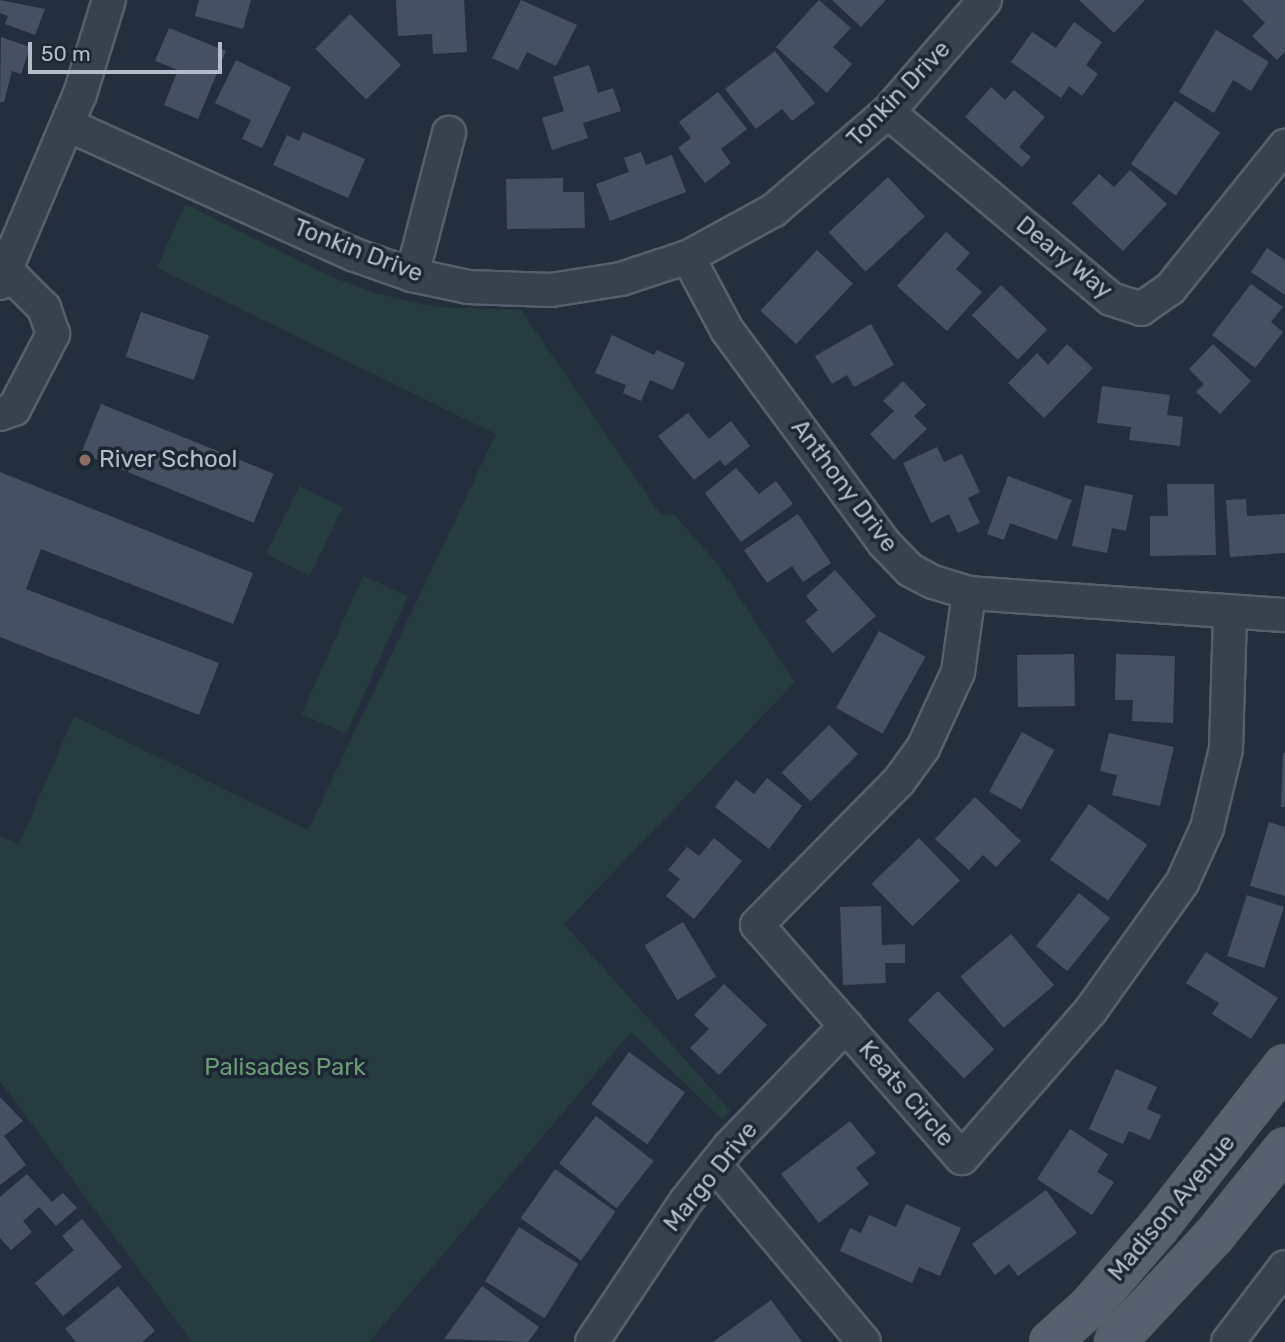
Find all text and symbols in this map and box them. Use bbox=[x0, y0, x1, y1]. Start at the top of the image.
scale bar bbox=[32, 28, 226, 72]
street label: Tonkin Drive bbox=[841, 35, 957, 153]
text: 50 m bbox=[41, 41, 91, 66]
street label: Deary Way bbox=[1010, 210, 1118, 306]
street label: Tonkin Drive bbox=[289, 213, 427, 289]
street label: Anthony Drive bbox=[785, 414, 903, 558]
place label: River School bbox=[99, 446, 238, 474]
marker: River School bbox=[77, 452, 93, 468]
street label: Keats Circle bbox=[852, 1035, 960, 1153]
park label: Palisades Park bbox=[204, 1054, 366, 1082]
street label: Margo Drive bbox=[658, 1116, 764, 1238]
street label: Madison Avenue bbox=[1102, 1129, 1242, 1287]

